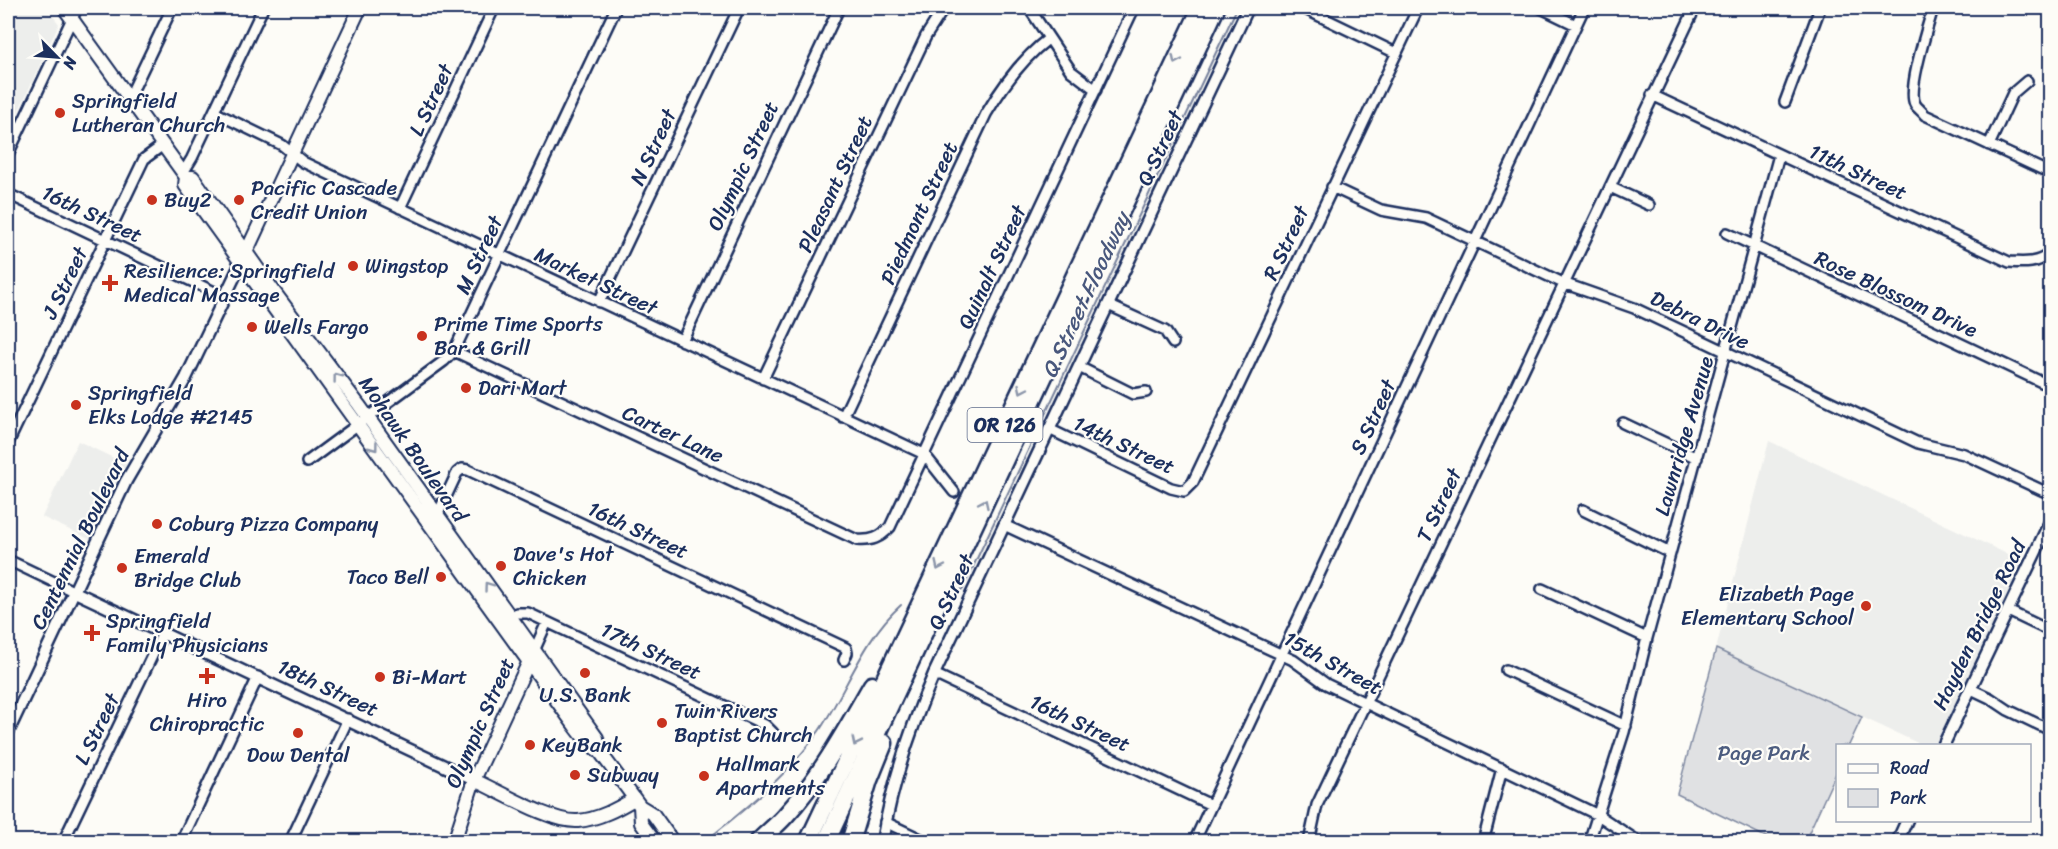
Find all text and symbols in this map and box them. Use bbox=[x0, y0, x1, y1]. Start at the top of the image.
north arrow bbox=[27, 27, 87, 87]
text: N bbox=[54, 51, 86, 75]
one-way arrow bbox=[1172, 54, 1184, 65]
street label: L Street bbox=[398, 56, 465, 143]
place label: Springfield Lutheran Church bbox=[72, 82, 225, 144]
street label: Olympic Street bbox=[696, 95, 790, 237]
street label: N Street bbox=[619, 101, 688, 192]
street label: Q Street bbox=[1126, 102, 1195, 192]
marker: Springfield Lutheran Church bbox=[53, 106, 67, 120]
street label: Pleasant Street bbox=[786, 109, 884, 259]
street label: 11th Street bbox=[1803, 133, 1913, 211]
street label: Piedmont Street bbox=[869, 135, 969, 291]
place label: Pacific Cascade Credit Union bbox=[251, 169, 397, 231]
street label: 16th Street bbox=[35, 174, 149, 254]
place label: Buy2 bbox=[164, 181, 212, 219]
marker: Buy2 bbox=[145, 193, 159, 207]
marker: Pacific Cascade Credit Union bbox=[232, 193, 246, 207]
street label: Quinalt Street bbox=[947, 197, 1038, 336]
street label: R Street bbox=[1252, 198, 1321, 287]
water label: Q Street Floodway bbox=[1030, 203, 1143, 385]
street label: M Street bbox=[444, 208, 515, 301]
street label: Market Street bbox=[528, 236, 665, 327]
street label: J Street bbox=[31, 239, 99, 327]
street label: Rose Blossom Drive bbox=[1808, 239, 1984, 349]
place label: Wingstop bbox=[365, 247, 448, 285]
place label: Resilience: Springfield Medical Massage bbox=[124, 252, 336, 314]
marker: Wingstop bbox=[346, 259, 360, 273]
marker: Resilience: Springfield Medical Massage bbox=[101, 274, 119, 292]
street label: Debra Drive bbox=[1644, 279, 1757, 361]
place label: Prime Time Sports Bar & Grill bbox=[434, 305, 603, 367]
place label: Wells Fargo bbox=[264, 308, 369, 346]
marker: Wells Fargo bbox=[245, 320, 259, 334]
marker: Prime Time Sports Bar & Grill bbox=[415, 329, 429, 343]
street label: Lawnridge Avenue bbox=[1643, 352, 1725, 520]
street label: Mohawk Boulevard bbox=[348, 368, 479, 532]
place label: Dari Mart bbox=[478, 369, 568, 407]
street label: S Street bbox=[1339, 371, 1408, 461]
one-way arrow bbox=[334, 372, 345, 383]
place label: Springfield Elks Lodge #2145 bbox=[88, 374, 254, 436]
marker: Dari Mart bbox=[459, 381, 473, 395]
one-way arrow bbox=[1018, 383, 1030, 394]
street label: Carter Lane bbox=[616, 394, 730, 474]
marker: Springfield Elks Lodge #2145 bbox=[69, 398, 83, 412]
street label: 14th Street bbox=[1067, 405, 1181, 485]
road number: OR 126 bbox=[968, 408, 1042, 442]
street label: Centennial Boulevard bbox=[20, 440, 141, 636]
one-way arrow bbox=[366, 441, 377, 452]
street label: T Street bbox=[1405, 460, 1473, 548]
street label: 16th Street bbox=[581, 490, 695, 570]
one-way arrow bbox=[977, 499, 989, 510]
place label: Coburg Pizza Company bbox=[169, 505, 379, 543]
marker: Coburg Pizza Company bbox=[150, 517, 164, 531]
street label: Hayden Bridge Road bbox=[1921, 532, 2038, 717]
place label: Dave's Hot Chicken bbox=[513, 535, 615, 597]
place label: Emerald Bridge Club bbox=[134, 537, 241, 599]
street label: Q Street bbox=[917, 546, 986, 636]
place label: Taco Bell bbox=[347, 558, 430, 596]
marker: Dave's Hot Chicken bbox=[494, 559, 508, 573]
one-way arrow bbox=[935, 559, 947, 570]
marker: Emerald Bridge Club bbox=[115, 561, 129, 575]
marker: Taco Bell bbox=[434, 570, 448, 584]
place label: Elizabeth Page Elementary School bbox=[1681, 575, 1855, 637]
one-way arrow bbox=[484, 582, 495, 593]
marker: Elizabeth Page Elementary School bbox=[1859, 599, 1873, 613]
place label: Springfield Family Physicians bbox=[106, 602, 268, 664]
street label: 17th Street bbox=[594, 611, 708, 691]
street label: 15th Street bbox=[1276, 620, 1390, 706]
marker: Springfield Family Physicians bbox=[83, 624, 101, 642]
street label: 18th Street bbox=[271, 648, 385, 728]
street label: Olympic Street bbox=[434, 651, 526, 795]
place label: Bi-Mart bbox=[392, 658, 467, 696]
marker: U.S. Bank bbox=[578, 666, 592, 680]
marker: Hiro Chiropractic bbox=[198, 667, 216, 685]
marker: Bi-Mart bbox=[373, 670, 387, 684]
place label: U.S. Bank bbox=[539, 676, 631, 714]
place label: Hiro Chiropractic bbox=[150, 681, 265, 743]
street label: 16th Street bbox=[1023, 683, 1137, 763]
street label: L Street bbox=[63, 685, 131, 772]
place label: Twin Rivers Baptist Church bbox=[674, 692, 813, 754]
marker: Twin Rivers Baptist Church bbox=[655, 716, 669, 730]
marker: Dow Dental bbox=[291, 726, 305, 740]
place label: KeyBank bbox=[542, 726, 623, 764]
park label: Page Park bbox=[1718, 734, 1810, 772]
one-way arrow bbox=[851, 735, 863, 746]
place label: Dow Dental bbox=[247, 736, 350, 774]
marker: KeyBank bbox=[523, 738, 537, 752]
legend bbox=[1836, 744, 2031, 822]
place label: Hallmark Apartments bbox=[715, 745, 825, 807]
text: Road bbox=[1890, 752, 1930, 784]
place label: Subway bbox=[587, 756, 659, 794]
marker: Subway bbox=[568, 768, 582, 782]
marker: Hallmark Apartments bbox=[697, 769, 711, 783]
text: Park bbox=[1890, 782, 1927, 814]

